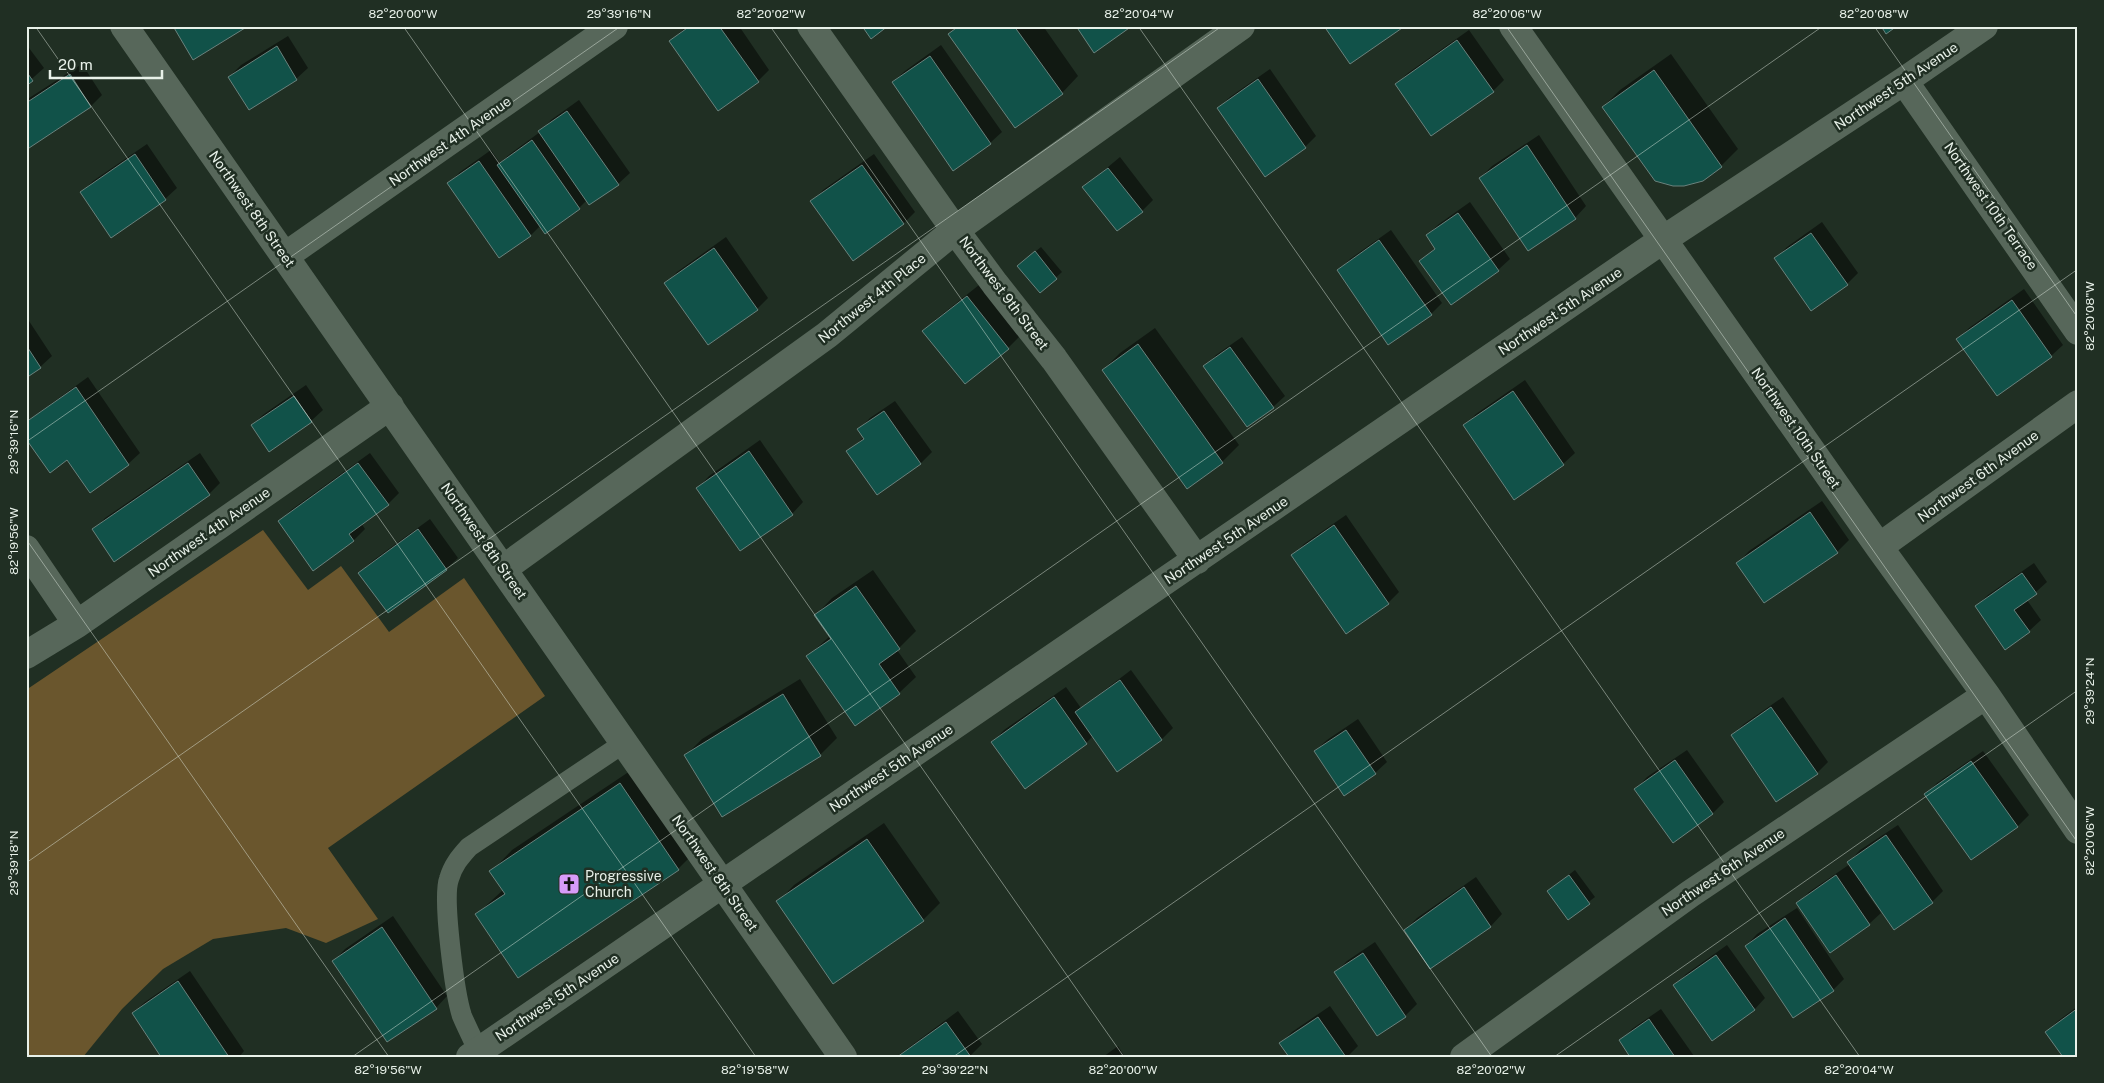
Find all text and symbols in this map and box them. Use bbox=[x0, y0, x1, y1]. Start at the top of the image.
text: 82°20'00"W bbox=[368, 7, 438, 21]
text: 29°39'16"N bbox=[587, 7, 651, 21]
text: 82°20'02"W bbox=[737, 7, 806, 21]
text: 82°20'04"W bbox=[1104, 7, 1174, 21]
text: 82°20'06"W bbox=[1472, 7, 1542, 21]
text: 82°20'08"W bbox=[1839, 7, 1909, 21]
street label: Northwest 5th Avenue bbox=[1831, 39, 1961, 133]
scale bar bbox=[50, 48, 162, 80]
text: 20 m bbox=[58, 56, 93, 73]
street label: Northwest 4th Avenue bbox=[386, 93, 514, 189]
street label: Northwest 10th Terrace bbox=[1941, 139, 2041, 273]
street label: Northwest 8th Street bbox=[206, 148, 298, 270]
street label: Northwest 9th Street bbox=[956, 233, 1052, 353]
street label: Northwest 4th Place bbox=[815, 250, 929, 346]
street label: Northwest 5th Avenue bbox=[1495, 264, 1625, 358]
text: 82°20'08"W bbox=[2083, 281, 2097, 351]
street label: Northwest 10th Street bbox=[1748, 365, 1844, 491]
text: 29°39'16"N bbox=[7, 410, 21, 474]
street label: Northwest 6th Avenue bbox=[1915, 427, 2041, 525]
street label: Northwest 8th Street bbox=[438, 480, 530, 602]
street label: Northwest 4th Avenue bbox=[145, 484, 273, 580]
street label: Northwest 5th Avenue bbox=[1161, 493, 1291, 587]
text: 82°19'56"W bbox=[7, 507, 21, 575]
text: 29°39'24"N bbox=[2083, 657, 2097, 725]
street label: Northwest 5th Avenue bbox=[826, 721, 956, 815]
text: 82°20'06"W bbox=[2083, 806, 2097, 876]
street label: Northwest 8th Street bbox=[669, 812, 761, 934]
street label: Northwest 6th Avenue bbox=[1658, 825, 1788, 919]
text: 29°39'18"N bbox=[7, 831, 21, 895]
place label: Progressive Church bbox=[585, 868, 662, 900]
church icon: Progressive Church bbox=[557, 872, 581, 896]
street label: Northwest 5th Avenue bbox=[492, 950, 622, 1044]
text: 82°19'56"W bbox=[354, 1063, 422, 1077]
text: 82°19'58"W bbox=[721, 1063, 789, 1077]
text: 29°39'22"N bbox=[922, 1063, 988, 1077]
text: 82°20'00"W bbox=[1088, 1063, 1158, 1077]
text: 82°20'02"W bbox=[1457, 1063, 1526, 1077]
text: 82°20'04"W bbox=[1824, 1063, 1894, 1077]

